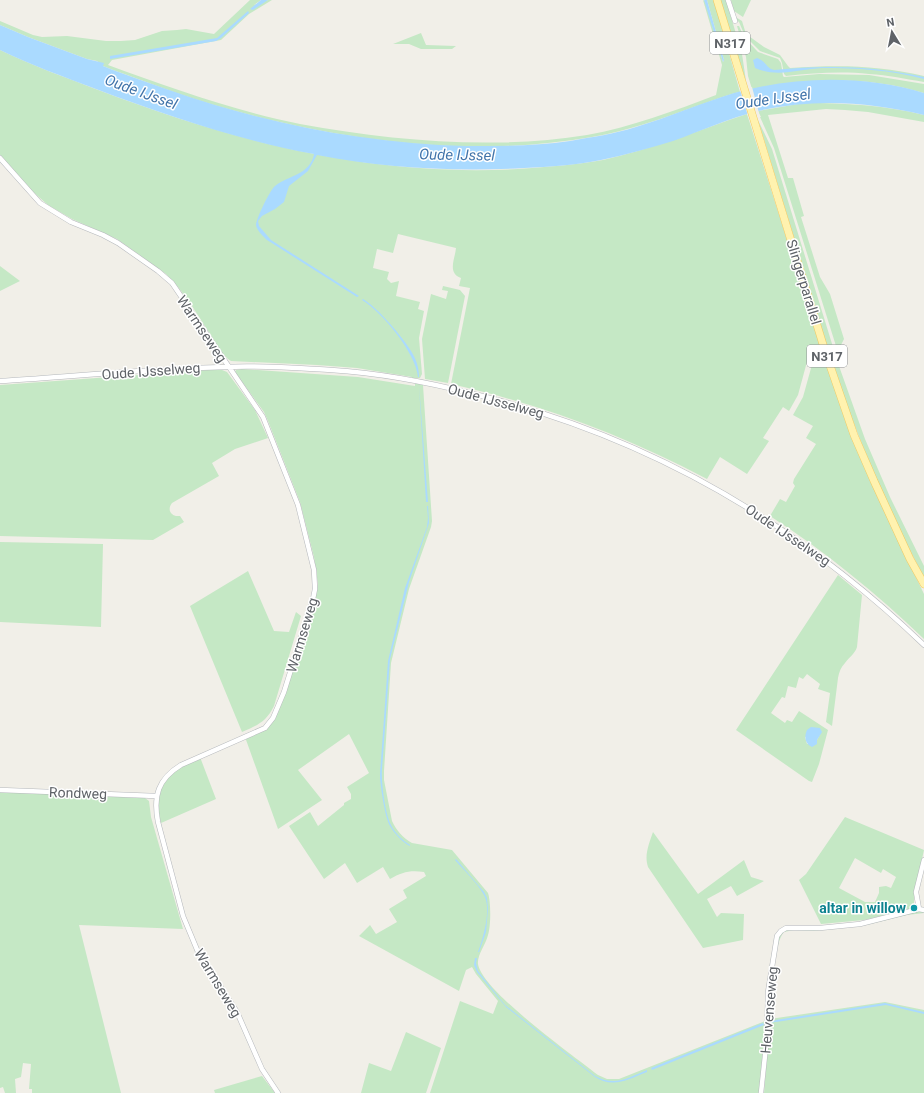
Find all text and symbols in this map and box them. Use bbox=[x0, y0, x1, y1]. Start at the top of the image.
north arrow bbox=[872, 12, 912, 52]
text: N bbox=[885, 16, 896, 30]
road number: N317 bbox=[710, 32, 750, 54]
water label: Oude IJssel bbox=[102, 71, 180, 114]
water label: Oude IJssel bbox=[734, 85, 812, 113]
water label: Oude IJssel bbox=[419, 145, 496, 165]
street label: Slingerparallel bbox=[783, 238, 825, 326]
street label: Warmseweg bbox=[174, 292, 230, 366]
road number: N317 bbox=[807, 345, 847, 367]
street label: Oude IJsselweg bbox=[101, 360, 201, 382]
street label: Oude IJsselweg bbox=[446, 380, 546, 422]
street label: Oude IJsselweg bbox=[743, 501, 833, 569]
street label: Warmseweg bbox=[283, 596, 321, 674]
street label: Rondweg bbox=[49, 784, 107, 802]
place label: altar in willow bbox=[819, 900, 907, 916]
marker: altar in willow bbox=[909, 903, 919, 913]
street label: Warmseweg bbox=[191, 946, 245, 1020]
street label: Heuvenseweg bbox=[757, 966, 781, 1054]

